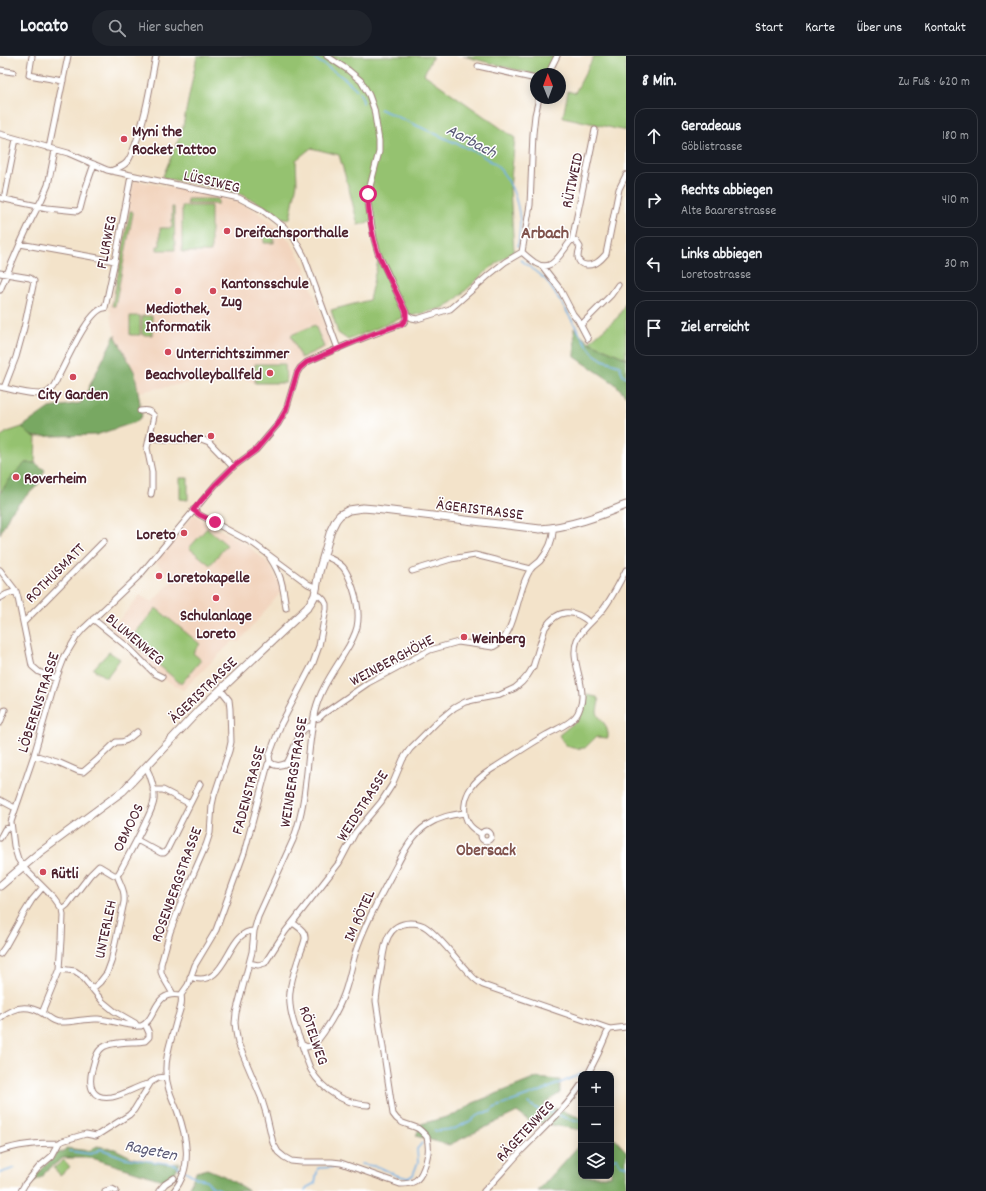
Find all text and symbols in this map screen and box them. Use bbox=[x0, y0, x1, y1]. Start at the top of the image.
search box bbox=[92, 10, 372, 46]
text: Locato bbox=[20, 14, 68, 41]
icon: search bbox=[106, 17, 128, 39]
text: Hier suchen bbox=[138, 17, 204, 39]
text: Start bbox=[755, 18, 783, 38]
text: Karte bbox=[805, 18, 835, 38]
text: Über uns bbox=[857, 18, 902, 38]
text: Kontakt bbox=[924, 18, 966, 38]
north arrow bbox=[530, 68, 566, 104]
text: 8 Min. bbox=[642, 70, 676, 94]
text: Zu Fuß · 620 m bbox=[898, 73, 970, 92]
text: Geradeaus bbox=[681, 116, 741, 138]
water label: Aarbach bbox=[441, 119, 501, 166]
place label: Myni the Rocket Tattoo bbox=[132, 121, 216, 162]
icon: ahead bbox=[643, 125, 665, 147]
text: 180 m bbox=[942, 127, 969, 146]
marker: Myni the Rocket Tattoo bbox=[119, 134, 129, 144]
text: Göblistrasse bbox=[681, 138, 742, 157]
street label: RÜTIWEID bbox=[556, 151, 591, 210]
street label: LÜSSIWEG bbox=[181, 165, 242, 200]
text: Rechts abbiegen bbox=[681, 180, 773, 202]
route start bbox=[359, 185, 377, 203]
icon: right bbox=[643, 189, 665, 211]
text: 410 m bbox=[942, 191, 969, 210]
text: Alte Baarerstrasse bbox=[681, 202, 776, 221]
street label: FLURWEG bbox=[91, 214, 124, 271]
place label: Dreifachsporthalle bbox=[235, 222, 349, 245]
district label: Arbach bbox=[521, 222, 569, 247]
marker: Dreifachsporthalle bbox=[222, 226, 232, 236]
text: Links abbiegen bbox=[681, 244, 762, 266]
icon: left bbox=[643, 253, 665, 275]
text: 30 m bbox=[944, 255, 969, 274]
text: Loretostrasse bbox=[681, 266, 751, 285]
place label: Kantonsschule Zug bbox=[221, 273, 309, 314]
marker: Mediothek, Informatik bbox=[173, 286, 183, 296]
marker: Kantonsschule Zug bbox=[208, 286, 218, 296]
place label: Mediothek, Informatik bbox=[146, 298, 211, 339]
icon: arrive bbox=[643, 317, 665, 339]
text: Ziel erreicht bbox=[681, 317, 749, 339]
place label: Unterrichtszimmer bbox=[176, 343, 290, 366]
marker: Unterrichtszimmer bbox=[163, 347, 173, 357]
place label: Beachvolleyballfeld bbox=[145, 364, 262, 387]
marker: Beachvolleyballfeld bbox=[265, 368, 275, 378]
marker: City Garden bbox=[68, 372, 78, 382]
place label: City Garden bbox=[38, 384, 108, 407]
place label: Besucher bbox=[148, 427, 204, 450]
marker: Besucher bbox=[206, 431, 216, 441]
place label: Roverheim bbox=[24, 468, 87, 491]
marker: Roverheim bbox=[11, 472, 21, 482]
street label: ÄGERISTRASSE bbox=[435, 494, 525, 527]
route end bbox=[206, 513, 224, 531]
place label: Loreto bbox=[136, 524, 176, 547]
marker: Loreto bbox=[179, 528, 189, 538]
street label: ROTHUSMATT bbox=[20, 538, 92, 609]
place label: Loretokapelle bbox=[167, 567, 250, 590]
marker: Loretokapelle bbox=[154, 571, 164, 581]
marker: Schulanlage Loreto bbox=[211, 593, 221, 603]
place label: Schulanlage Loreto bbox=[180, 605, 252, 646]
street label: BLUMENWEG bbox=[100, 608, 169, 672]
place label: Weinberg bbox=[472, 628, 525, 651]
street label: WEINBERGHÖHE bbox=[346, 629, 439, 693]
marker: Weinberg bbox=[459, 632, 469, 642]
street label: LÖBERENSTRASSE bbox=[12, 649, 67, 756]
street label: ÄGERISTRASSE bbox=[164, 652, 244, 730]
street label: WEINBERGSTRASSE bbox=[274, 715, 315, 829]
street label: FADENSTRASSE bbox=[227, 743, 272, 837]
street label: WEIDSTRASSE bbox=[331, 766, 395, 847]
street label: OBMOOS bbox=[108, 800, 151, 856]
street label: ROSENBERGSTRASSE bbox=[146, 823, 209, 946]
district label: Obersack bbox=[456, 840, 516, 864]
place label: Rütli bbox=[51, 863, 78, 886]
marker: Rütli bbox=[38, 867, 48, 877]
street label: IM RÖTEL bbox=[339, 886, 382, 946]
street label: UNTERLEH bbox=[89, 898, 124, 961]
street label: RÖTELWEG bbox=[292, 1003, 333, 1069]
map controls bbox=[578, 1071, 614, 1179]
button: + bbox=[578, 1071, 614, 1107]
street label: RÄGETENWEG bbox=[491, 1096, 561, 1168]
button: − bbox=[578, 1107, 614, 1143]
water label: Rageten bbox=[122, 1135, 180, 1169]
button: layers bbox=[578, 1143, 614, 1179]

